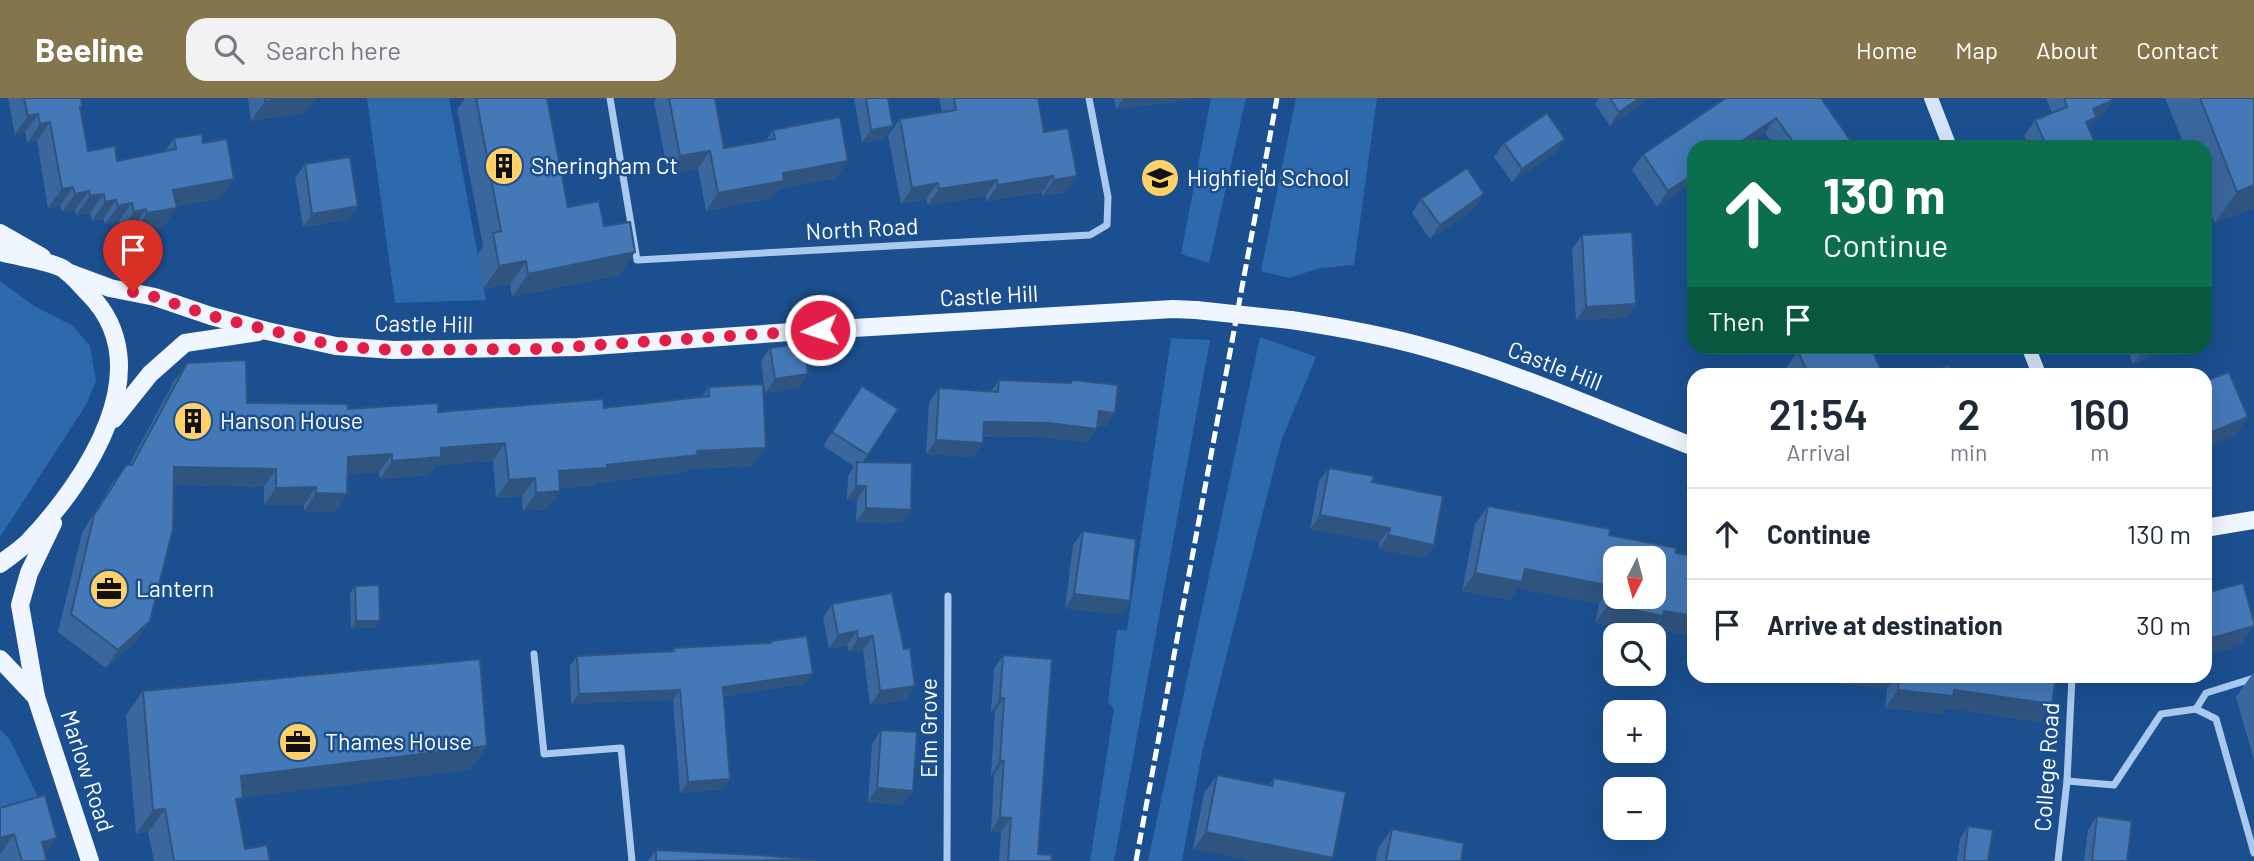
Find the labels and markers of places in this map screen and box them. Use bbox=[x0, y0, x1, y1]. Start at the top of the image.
building icon: Sheringham Ct bbox=[483, 145, 525, 187]
place label: Sheringham Ct bbox=[531, 151, 678, 179]
school or university icon: Highfield School bbox=[1139, 157, 1181, 199]
place label: Highfield School bbox=[1187, 163, 1349, 191]
pin bbox=[103, 220, 163, 292]
building icon: Hanson House bbox=[172, 400, 214, 442]
place label: Hanson House bbox=[220, 406, 363, 434]
office icon: Lantern bbox=[88, 568, 130, 610]
place label: Lantern bbox=[136, 574, 214, 602]
office icon: Thames House bbox=[277, 721, 319, 763]
place label: Thames House bbox=[325, 727, 472, 755]

